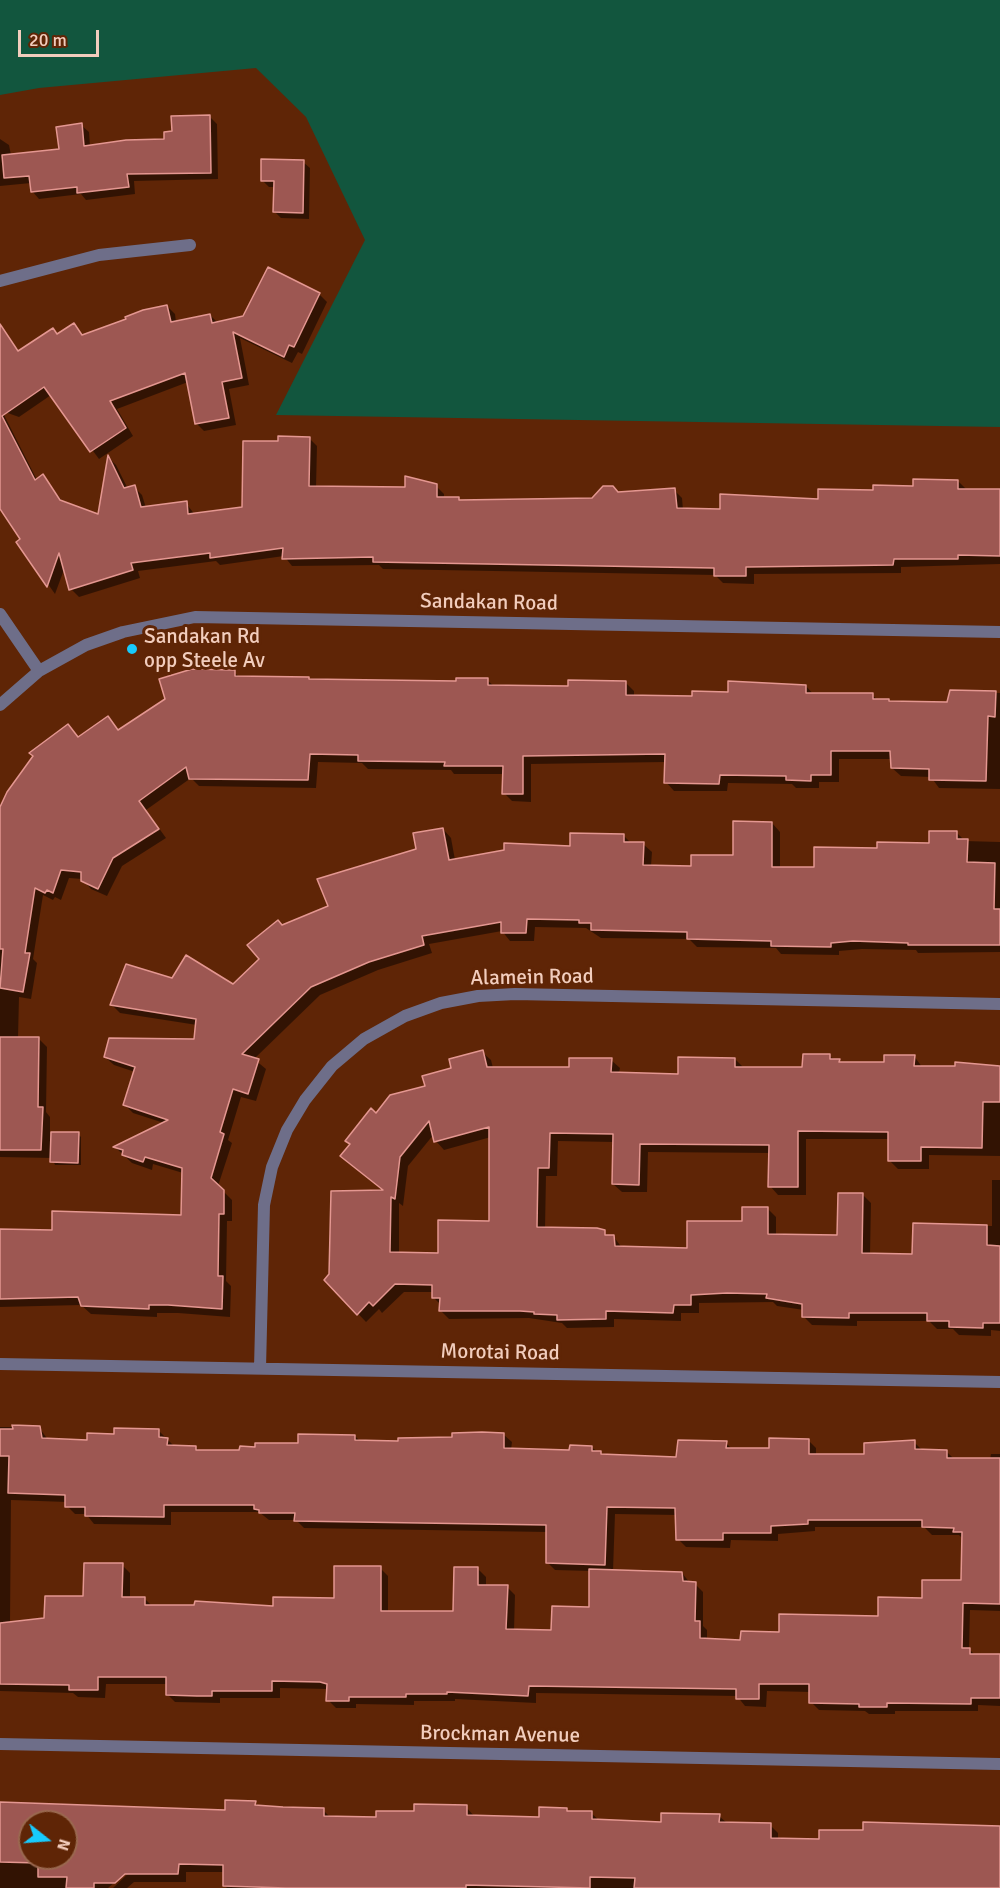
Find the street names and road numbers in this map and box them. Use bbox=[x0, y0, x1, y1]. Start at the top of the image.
street label: Sandakan Road bbox=[420, 589, 558, 617]
street label: Alamein Road bbox=[470, 964, 594, 992]
street label: Morotai Road bbox=[440, 1339, 560, 1367]
street label: Brockman Avenue bbox=[420, 1721, 580, 1749]

